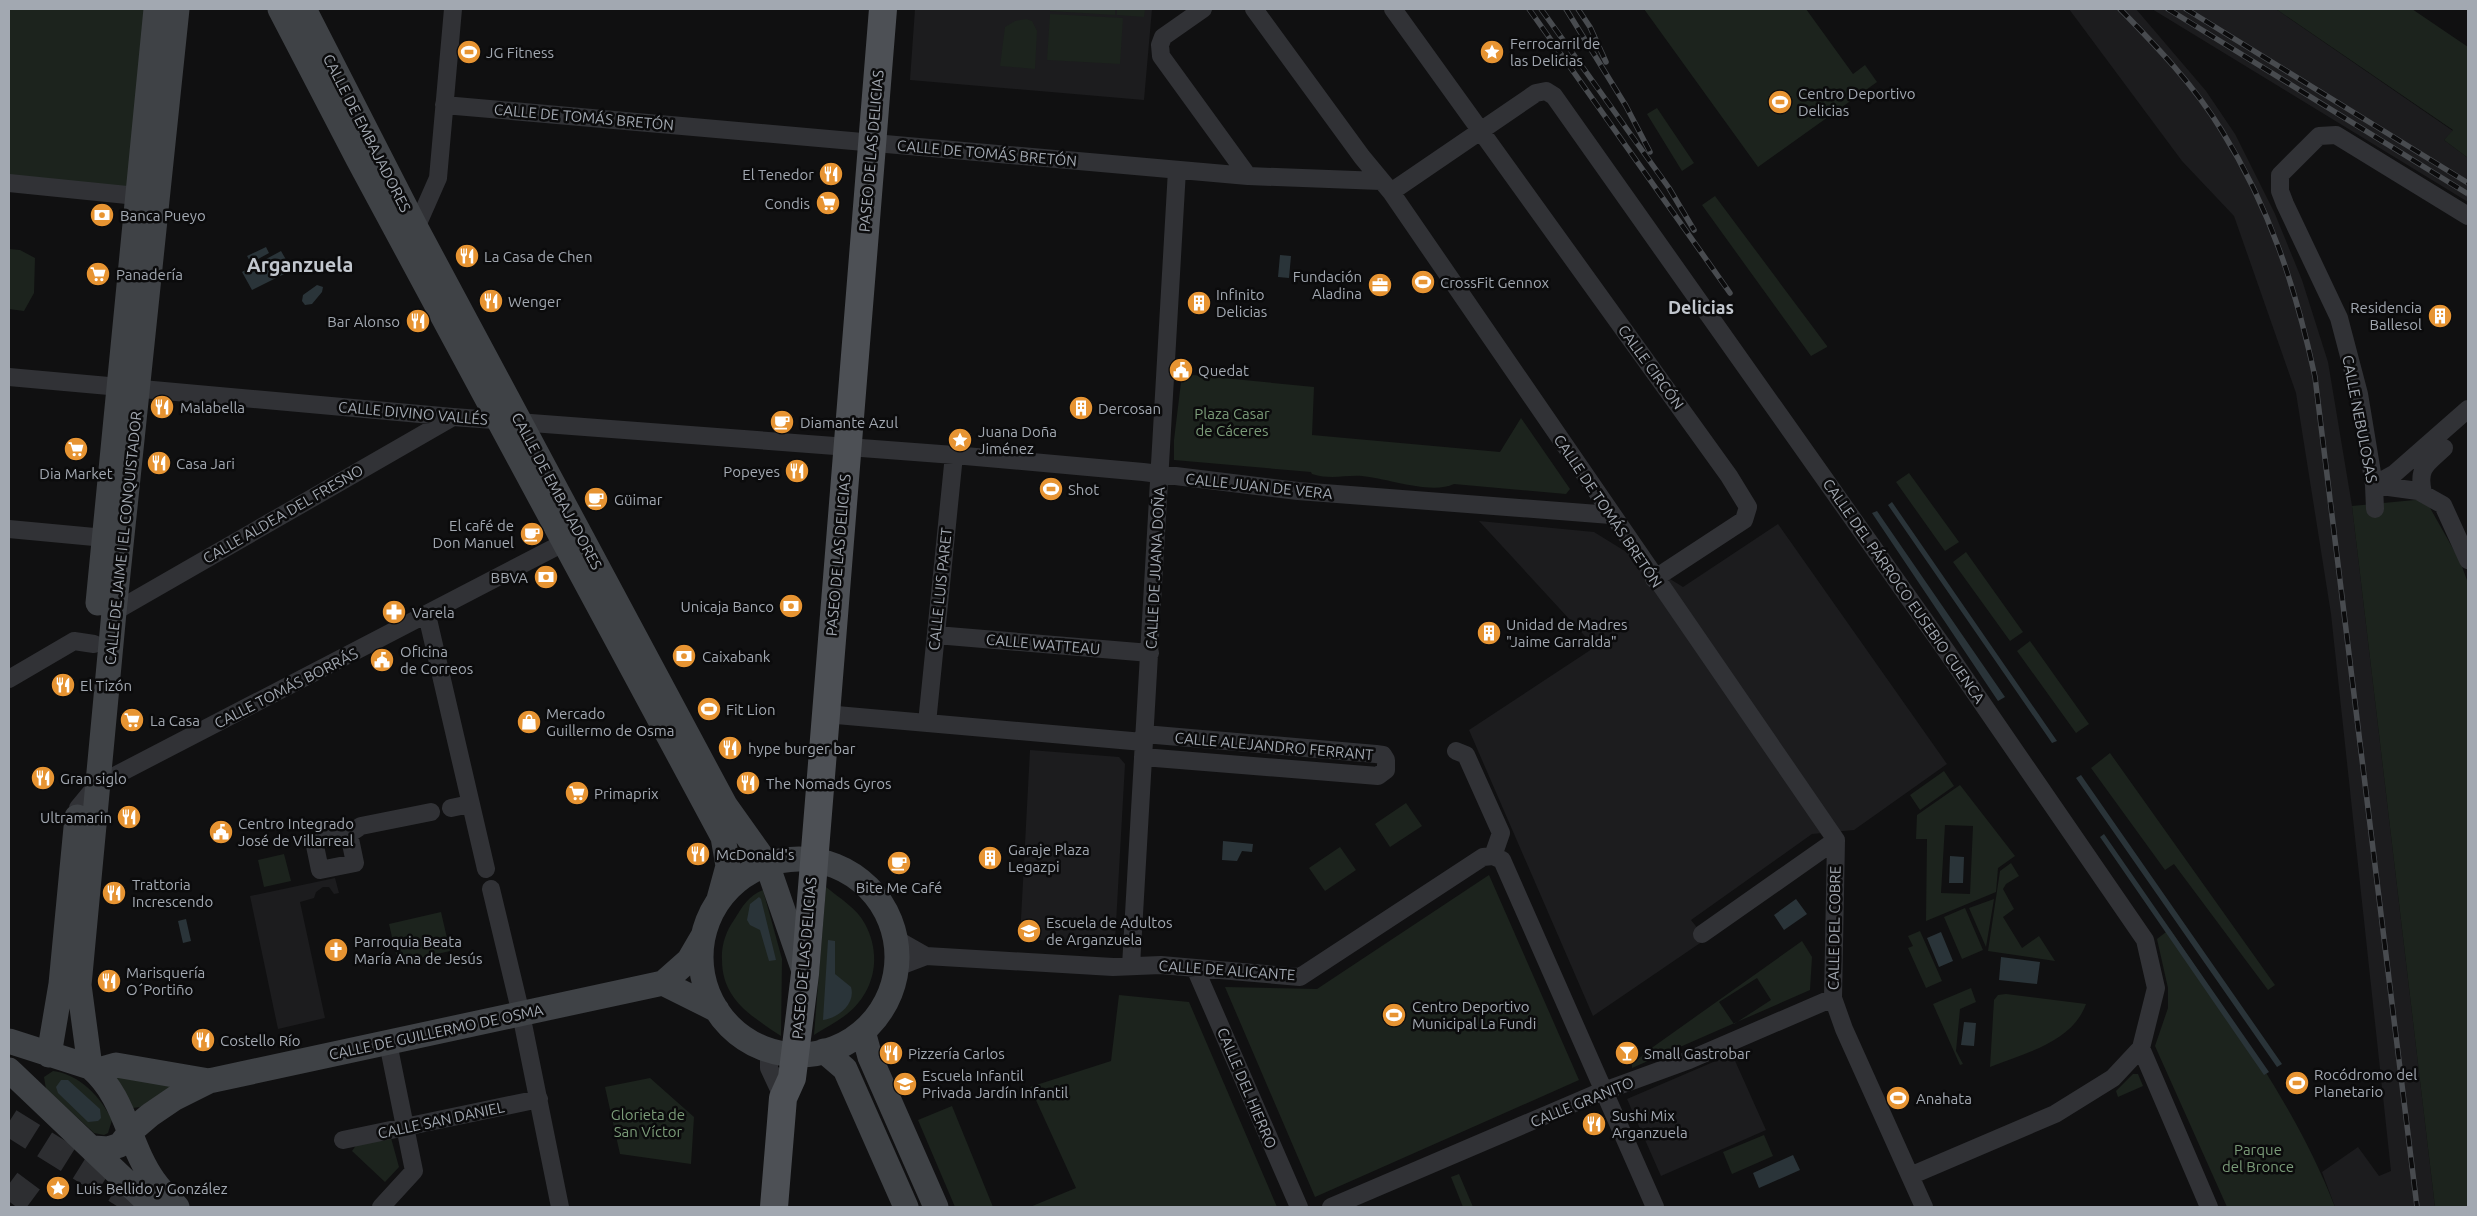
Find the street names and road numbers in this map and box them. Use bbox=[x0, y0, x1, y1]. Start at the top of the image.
street label: CALLE DE EMBAJADORES bbox=[320, 51, 414, 215]
street label: PASEO DE LAS DELICIAS bbox=[855, 69, 887, 233]
street label: CALLE DE TOMÁS BRETÓN bbox=[493, 101, 675, 133]
street label: CALLE DE TOMÁS BRETÓN bbox=[896, 137, 1078, 169]
street label: CALLE CIRCÓN bbox=[1615, 322, 1687, 412]
street label: CALLE NEBULOSAS bbox=[2339, 354, 2381, 484]
street label: CALLE DIVINO VALLÉS bbox=[338, 398, 489, 428]
street label: CALLE DE JAIME I EL CONQUISTADOR bbox=[101, 410, 145, 666]
street label: CALLE DE EMBAJADORES bbox=[508, 410, 606, 572]
street label: CALLE DE TOMÁS BRETÓN bbox=[1550, 431, 1666, 591]
street label: CALLE ALDEA DEL FRESNO bbox=[200, 461, 366, 567]
street label: CALLE JUAN DE VERA bbox=[1185, 470, 1334, 502]
street label: PASEO DE LAS DELICIAS bbox=[822, 473, 854, 637]
street label: CALLE DEL PÁRROCO EUSEBIO CUENCA bbox=[1820, 476, 1989, 707]
street label: CALLE DE JUANA DOÑA bbox=[1142, 486, 1168, 650]
street label: CALLE LUIS PARET bbox=[925, 526, 955, 651]
street label: CALLE WATTEAU bbox=[985, 631, 1101, 657]
street label: CALLE TOMÁS BORRÁS bbox=[211, 644, 361, 732]
street label: CALLE ALEJANDRO FERRANT bbox=[1174, 729, 1375, 763]
street label: CALLE DEL COBRE bbox=[1824, 866, 1844, 990]
street label: PASEO DE LAS DELICIAS bbox=[788, 876, 820, 1040]
street label: CALLE DE ALICANTE bbox=[1158, 957, 1296, 983]
street label: CALLE DE GUILLERMO DE OSMA bbox=[327, 1001, 545, 1063]
street label: CALLE DEL HIERRO bbox=[1214, 1025, 1280, 1151]
street label: CALLE GRANITO bbox=[1528, 1073, 1636, 1131]
street label: CALLE SAN DANIEL bbox=[376, 1098, 506, 1142]

